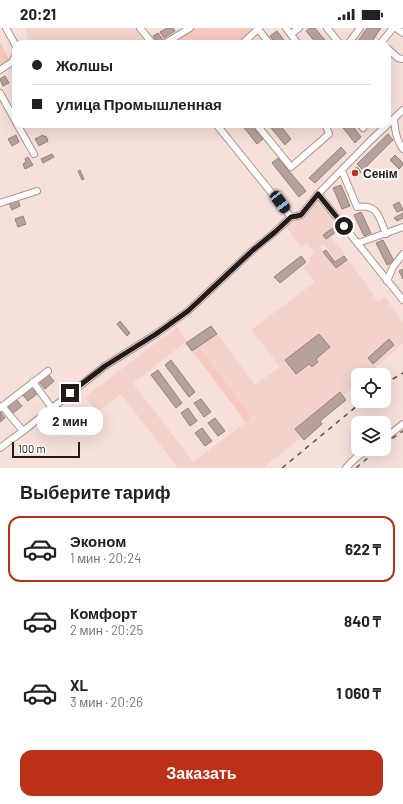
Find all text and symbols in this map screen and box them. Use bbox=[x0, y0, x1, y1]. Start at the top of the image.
text: 20:21 bbox=[20, 5, 56, 23]
text: Жолшы bbox=[56, 56, 113, 74]
text: улица Промышленная bbox=[56, 95, 222, 113]
place label: Сенiм bbox=[363, 166, 398, 180]
marker: Сенiм bbox=[350, 168, 360, 178]
car bbox=[268, 189, 292, 215]
route start bbox=[335, 217, 353, 235]
map controls bbox=[351, 368, 391, 456]
button: locate bbox=[351, 368, 391, 408]
route end bbox=[61, 384, 79, 402]
callout: 2 мин bbox=[37, 407, 103, 435]
text: 2 мин bbox=[52, 413, 88, 429]
button: layers bbox=[351, 416, 391, 456]
scale bar bbox=[12, 440, 80, 459]
text: 100 m bbox=[18, 442, 46, 455]
text: Выберите тариф bbox=[20, 481, 171, 503]
icon: car bbox=[22, 531, 58, 567]
text: Эконом bbox=[70, 532, 126, 550]
text: 622 ₸ bbox=[345, 540, 381, 558]
text: 1 мин · 20:24 bbox=[70, 550, 141, 566]
icon: car bbox=[22, 603, 58, 639]
text: Комфорт bbox=[70, 604, 137, 622]
text: 840 ₸ bbox=[344, 612, 381, 630]
text: 2 мин · 20:25 bbox=[70, 622, 143, 638]
icon: car bbox=[22, 675, 58, 711]
text: XL bbox=[70, 676, 88, 694]
text: 1 060 ₸ bbox=[336, 684, 381, 702]
text: 3 мин · 20:26 bbox=[70, 694, 143, 710]
button: Заказать bbox=[20, 750, 383, 796]

